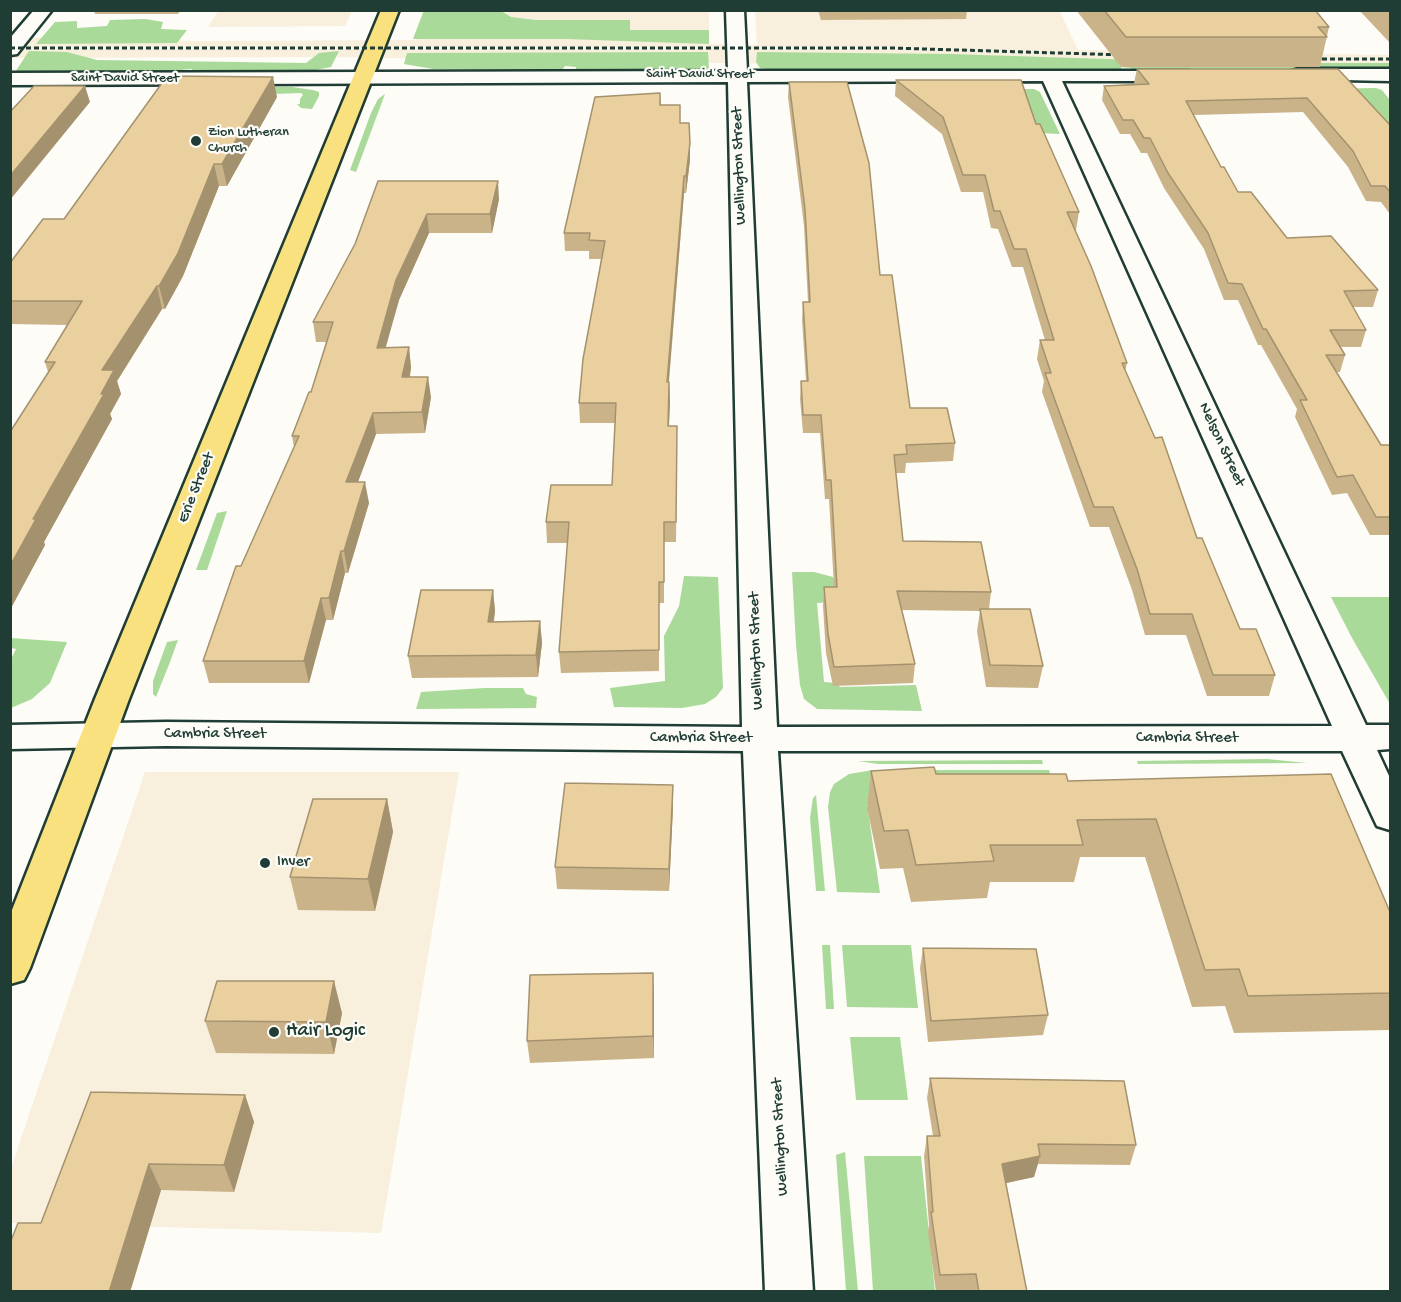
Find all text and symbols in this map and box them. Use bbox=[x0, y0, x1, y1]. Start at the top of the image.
street label: Saint David Street bbox=[646, 67, 754, 83]
street label: Saint David Street bbox=[71, 71, 179, 87]
street label: Wellington Street bbox=[728, 107, 752, 225]
place label: Zion Lutheran Church bbox=[208, 125, 289, 158]
marker: Zion Lutheran Church bbox=[189, 134, 203, 148]
street label: Nelson Street bbox=[1193, 400, 1249, 490]
street label: Erie Street bbox=[174, 450, 220, 526]
street label: Wellington Street bbox=[745, 592, 769, 710]
street label: Cambria Street bbox=[164, 725, 266, 745]
street label: Cambria Street bbox=[650, 729, 752, 749]
street label: Cambria Street bbox=[1136, 729, 1238, 749]
place label: Inver bbox=[277, 853, 309, 873]
marker: Inver bbox=[258, 856, 272, 870]
place label: Hair Logic bbox=[286, 1020, 365, 1044]
marker: Hair Logic bbox=[267, 1025, 281, 1039]
street label: Wellington Street bbox=[768, 1078, 794, 1196]

